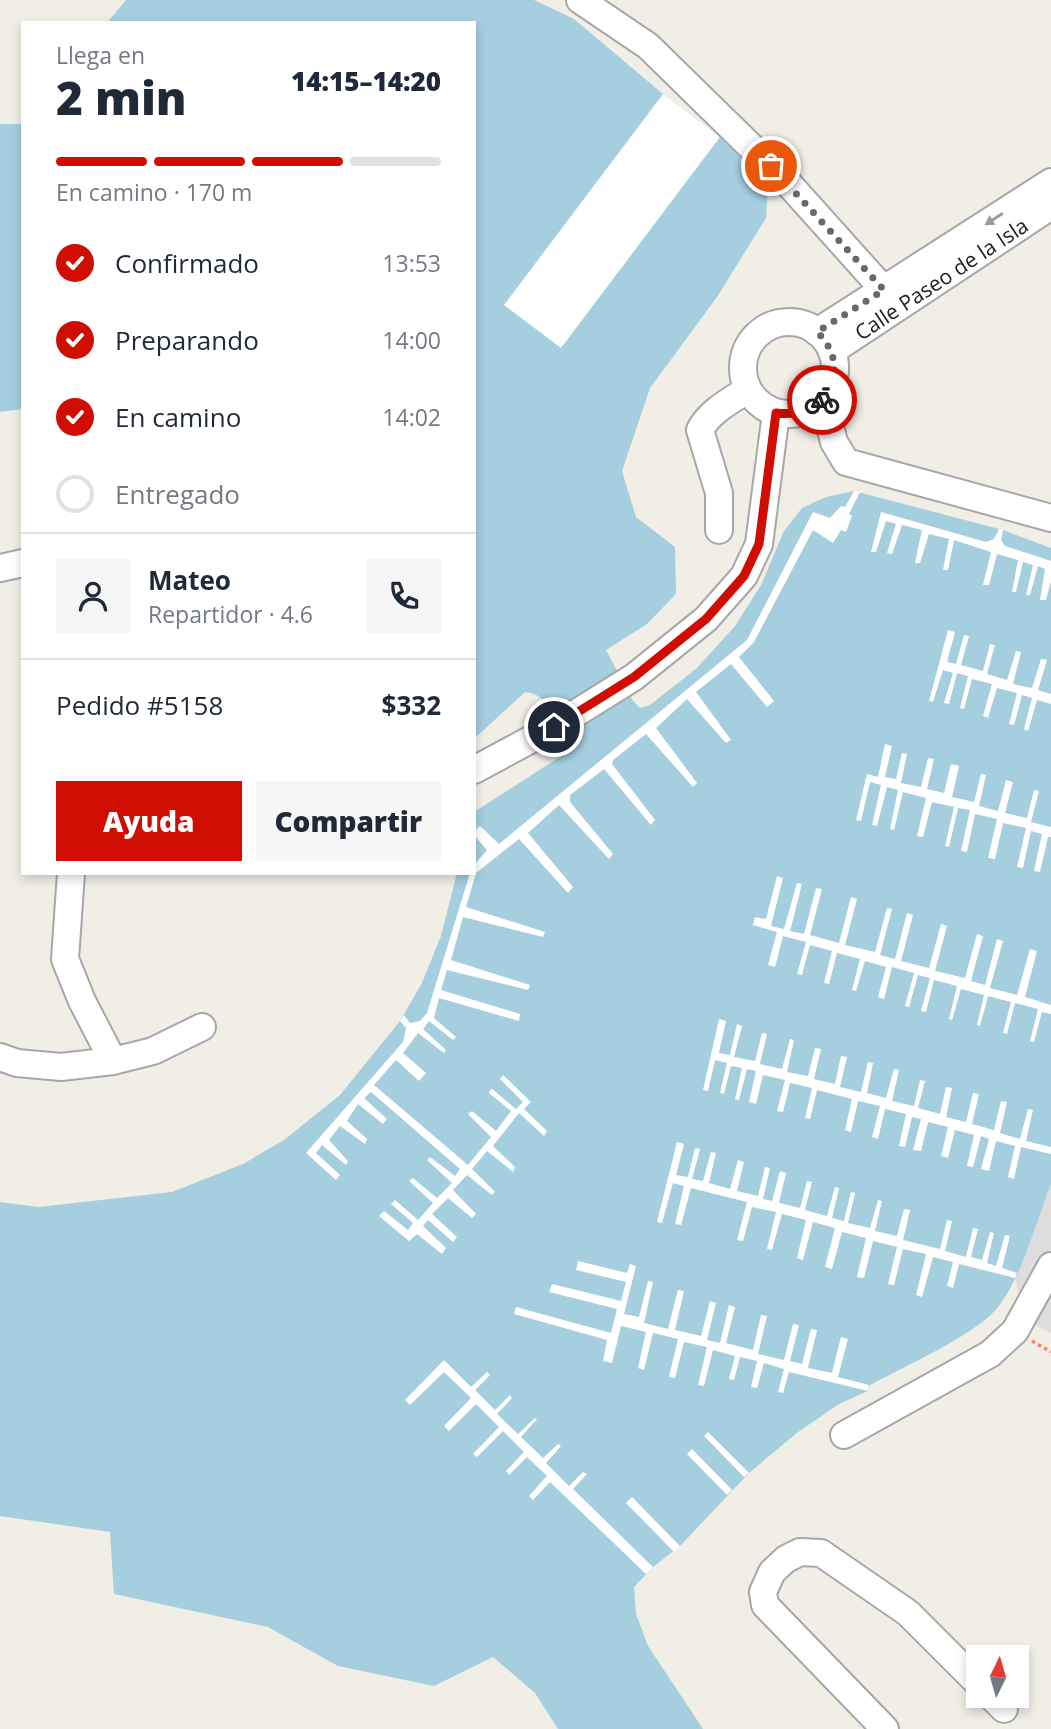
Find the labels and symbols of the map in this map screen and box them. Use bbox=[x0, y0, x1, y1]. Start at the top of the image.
pin bbox=[741, 136, 801, 196]
street label: Calle Paseo de la Isla bbox=[849, 211, 1033, 346]
one-way arrow bbox=[984, 212, 1003, 225]
courier bbox=[787, 365, 857, 435]
pin bbox=[524, 697, 584, 757]
north arrow bbox=[966, 1645, 1029, 1708]

